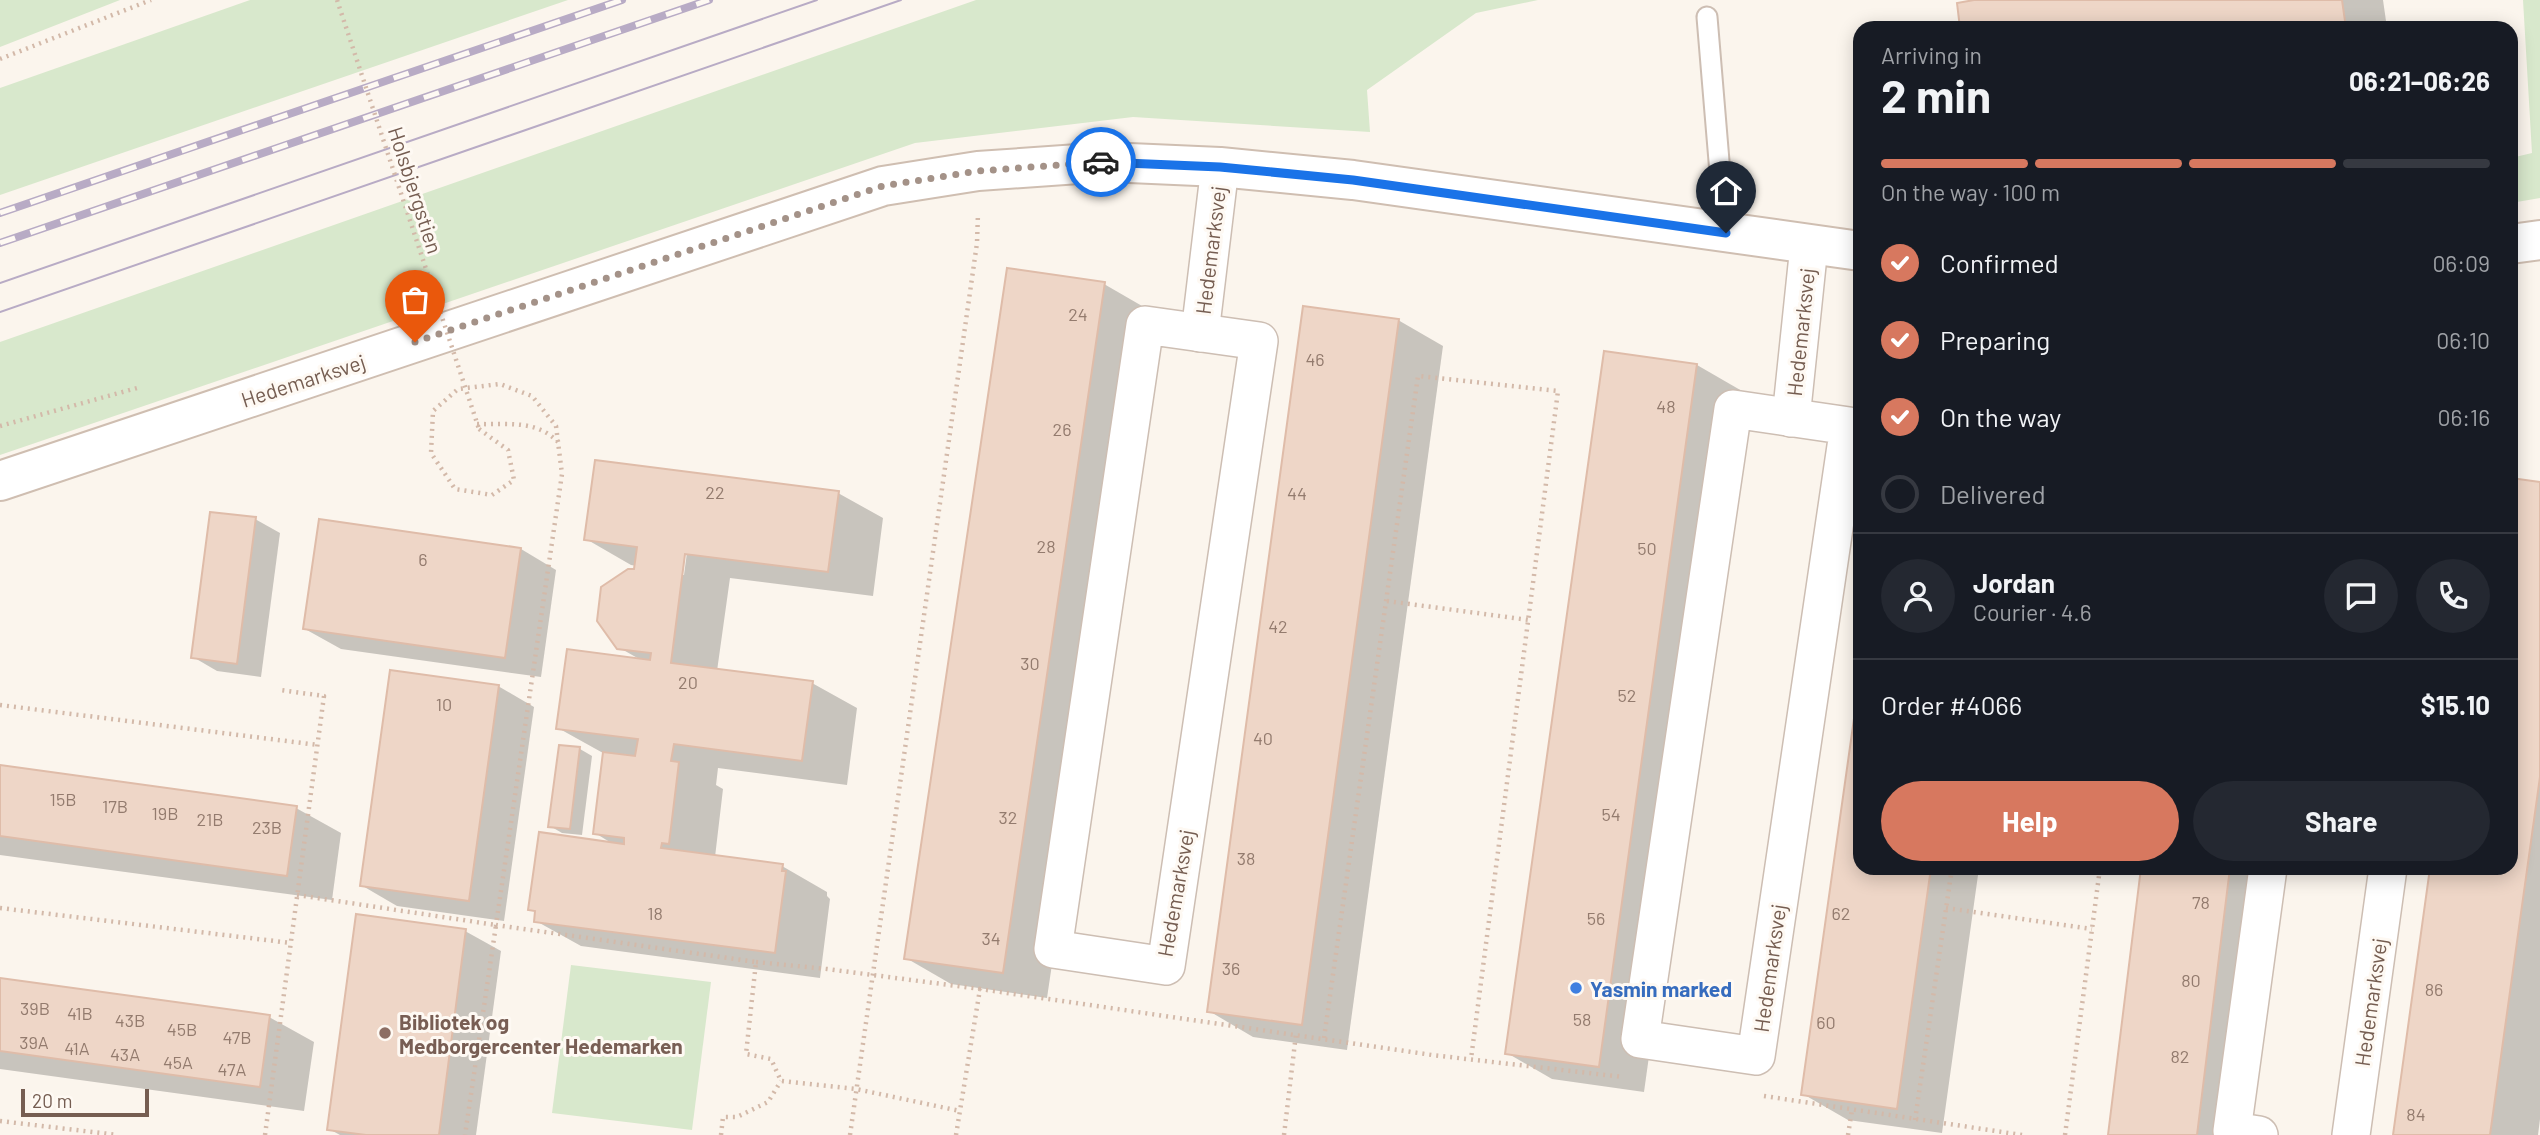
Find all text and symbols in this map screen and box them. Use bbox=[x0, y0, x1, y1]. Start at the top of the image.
text: Arriving in bbox=[1881, 41, 1982, 69]
text: 06:21–06:26 bbox=[2349, 65, 2490, 96]
text: 2 min bbox=[1881, 67, 1991, 122]
street label: Holsbjergstien bbox=[384, 123, 448, 257]
courier bbox=[1066, 127, 1136, 197]
icon: car bbox=[1082, 143, 1120, 181]
pin bbox=[1696, 161, 1756, 233]
icon: home bbox=[1707, 172, 1745, 210]
text: On the way · 100 m bbox=[1881, 178, 2060, 206]
street label: Hedemarksvej bbox=[1190, 184, 1230, 316]
icon: check bbox=[1881, 244, 1919, 282]
text: Confirmed bbox=[1940, 247, 2059, 278]
text: 06:09 bbox=[2432, 249, 2490, 277]
street label: Hedemarksvej bbox=[1781, 266, 1819, 398]
pin bbox=[385, 270, 445, 342]
icon: bag bbox=[396, 281, 434, 319]
house number: 24 bbox=[1068, 303, 1088, 325]
icon: check bbox=[1881, 321, 1919, 359]
text: Preparing bbox=[1940, 324, 2050, 355]
text: 06:10 bbox=[2436, 326, 2490, 354]
street label: Hedemarksvej bbox=[238, 348, 368, 412]
house number: 46 bbox=[1305, 348, 1325, 370]
house number: 48 bbox=[1656, 395, 1676, 417]
icon: check bbox=[1881, 398, 1919, 436]
text: On the way bbox=[1940, 401, 2061, 432]
text: 06:16 bbox=[2437, 403, 2490, 431]
house number: 26 bbox=[1053, 418, 1071, 440]
text: Delivered bbox=[1940, 478, 2046, 509]
house number: 22 bbox=[705, 481, 725, 503]
house number: 44 bbox=[1287, 482, 1307, 504]
house number: 28 bbox=[1036, 535, 1056, 557]
house number: 50 bbox=[1637, 537, 1657, 559]
house number: 6 bbox=[418, 548, 428, 570]
button: person bbox=[1881, 559, 1955, 633]
button: chat bbox=[2324, 559, 2398, 633]
button: phone bbox=[2416, 559, 2490, 633]
text: Jordan bbox=[1973, 567, 2055, 598]
text: Courier · 4.6 bbox=[1973, 598, 2092, 626]
house number: 42 bbox=[1268, 615, 1288, 637]
house number: 30 bbox=[1020, 652, 1040, 674]
house number: 20 bbox=[678, 671, 698, 693]
house number: 52 bbox=[1618, 684, 1636, 706]
text: Order #4066 bbox=[1881, 689, 2022, 720]
text: $15.10 bbox=[2421, 689, 2490, 720]
house number: 10 bbox=[436, 693, 452, 715]
house number: 40 bbox=[1253, 727, 1273, 749]
button: Help bbox=[1881, 781, 2179, 861]
button: Share bbox=[2193, 781, 2490, 861]
house number: 15B bbox=[50, 788, 76, 810]
house number: 17B bbox=[102, 795, 128, 817]
house number: 19B bbox=[152, 802, 178, 824]
house number: 54 bbox=[1601, 803, 1621, 825]
house number: 32 bbox=[999, 806, 1017, 828]
house number: 21B bbox=[197, 808, 223, 830]
house number: 23B bbox=[252, 816, 282, 838]
street label: Hedemarksvej bbox=[1151, 827, 1199, 959]
house number: 38 bbox=[1237, 847, 1255, 869]
house number: 78 bbox=[2192, 891, 2210, 913]
house number: 18 bbox=[647, 902, 663, 924]
street label: Hedemarksvej bbox=[1748, 902, 1790, 1034]
house number: 62 bbox=[1832, 902, 1850, 924]
house number: 56 bbox=[1587, 907, 1605, 929]
house number: 34 bbox=[981, 927, 1001, 949]
street label: Hedemarksvej bbox=[2349, 936, 2391, 1068]
house number: 36 bbox=[1222, 957, 1240, 979]
house number: 80 bbox=[2181, 969, 2201, 991]
place label: Yasmin marked bbox=[1590, 976, 1732, 1001]
house number: 86 bbox=[2425, 978, 2443, 1000]
marker: Yasmin marked bbox=[1568, 980, 1584, 996]
house number: 39B bbox=[20, 997, 50, 1019]
house number: 41B bbox=[67, 1002, 93, 1024]
house number: 58 bbox=[1573, 1008, 1591, 1030]
house number: 43B bbox=[115, 1009, 145, 1031]
place label: Bibliotek og Medborgercenter Hedemarken bbox=[399, 1009, 683, 1058]
house number: 60 bbox=[1816, 1011, 1836, 1033]
house number: 45B bbox=[167, 1018, 197, 1040]
marker: Bibliotek og Medborgercenter Hedemarken bbox=[377, 1025, 393, 1041]
house number: 47B bbox=[222, 1026, 252, 1048]
house number: 39A bbox=[19, 1031, 49, 1053]
house number: 41A bbox=[64, 1037, 90, 1059]
house number: 43A bbox=[110, 1043, 140, 1065]
house number: 82 bbox=[2170, 1045, 2190, 1067]
house number: 45A bbox=[163, 1051, 193, 1073]
house number: 47A bbox=[218, 1058, 246, 1080]
scale bar bbox=[21, 1086, 149, 1118]
text: 20 m bbox=[32, 1089, 72, 1112]
house number: 84 bbox=[2406, 1103, 2426, 1125]

